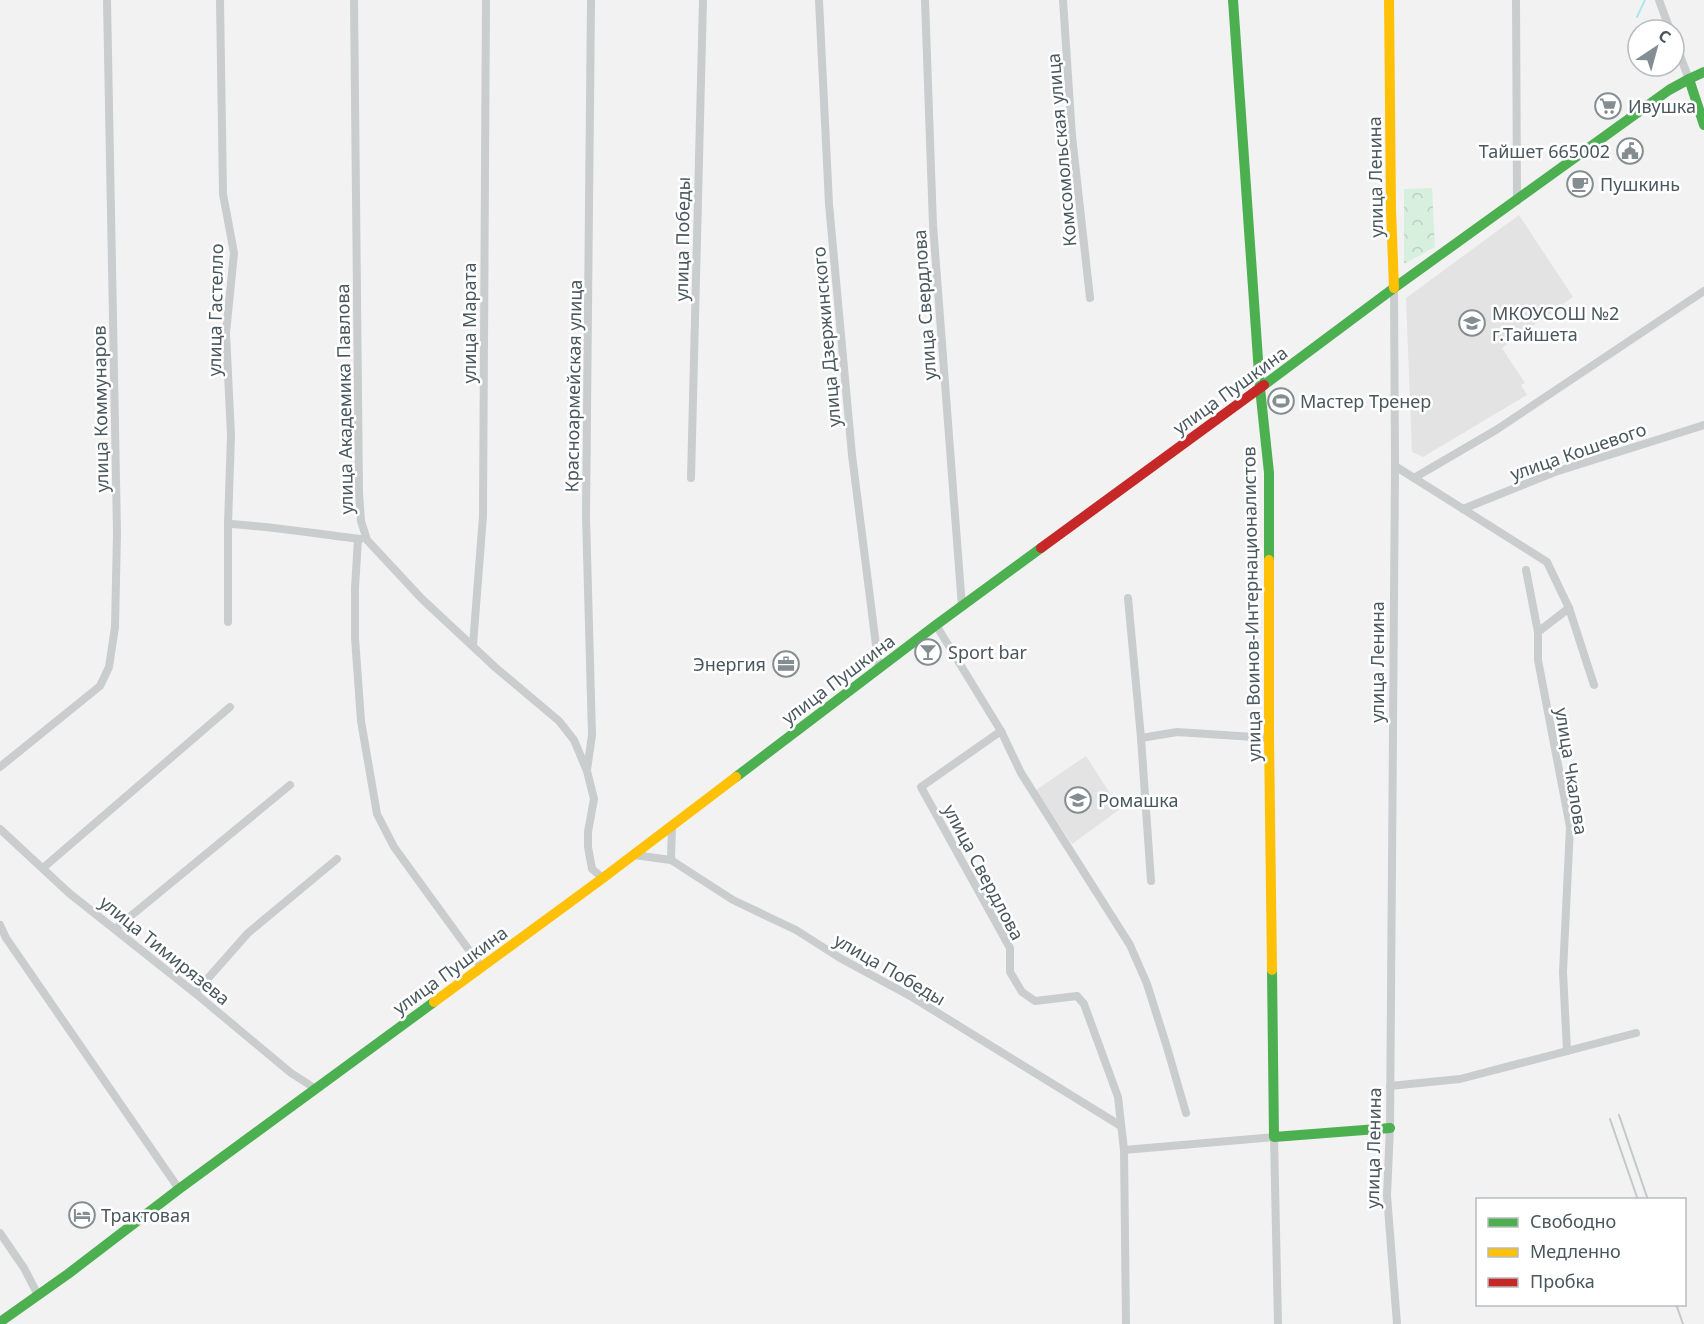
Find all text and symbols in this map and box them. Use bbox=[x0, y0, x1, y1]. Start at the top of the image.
north arrow bbox=[1626, 18, 1686, 78]
text: С bbox=[1654, 24, 1675, 48]
street label: Комсомольская улица bbox=[1041, 52, 1081, 248]
supermarket icon: Ивушка bbox=[1593, 91, 1623, 121]
place label: Ивушка bbox=[1628, 94, 1696, 118]
street label: улица Ленина bbox=[1362, 116, 1388, 238]
public building icon: Тайшет 665002 bbox=[1615, 136, 1645, 166]
place label: Тайшет 665002 bbox=[1479, 139, 1610, 163]
cafe icon: Пушкинь bbox=[1565, 169, 1595, 199]
place label: Пушкинь bbox=[1600, 172, 1680, 196]
street label: улица Победы bbox=[669, 176, 695, 302]
street label: улица Свердлова bbox=[907, 229, 941, 381]
street label: улица Гастелло bbox=[202, 243, 228, 377]
street label: улица Дзержинского bbox=[806, 246, 846, 428]
street label: улица Марата bbox=[457, 262, 481, 384]
street label: Красноармейская улица bbox=[559, 279, 587, 493]
street label: улица Академика Павлова bbox=[330, 283, 358, 515]
place label: МКОУСОШ №2 г.Тайшета bbox=[1492, 301, 1619, 346]
school or university icon: МКОУСОШ №2 г.Тайшета bbox=[1457, 308, 1487, 338]
street label: улица Коммунаров bbox=[87, 325, 113, 493]
street label: улица Пушкина bbox=[1168, 340, 1292, 440]
sports icon: Мастер Тренер bbox=[1266, 386, 1296, 416]
place label: Мастер Тренер bbox=[1300, 389, 1431, 413]
street label: улица Кошевого bbox=[1507, 416, 1649, 486]
street label: улица Воинов-Интернационалистов bbox=[1236, 446, 1266, 762]
street label: улица Ленина bbox=[1365, 601, 1389, 723]
street label: улица Пушкина bbox=[776, 629, 900, 729]
bar icon: Sport bar bbox=[913, 637, 943, 667]
place label: Sport bar bbox=[948, 640, 1028, 664]
office icon: Энергия bbox=[771, 649, 801, 679]
place label: Энергия bbox=[693, 652, 766, 676]
street label: улица Чкалова bbox=[1550, 706, 1594, 836]
school or university icon: Ромашка bbox=[1063, 785, 1093, 815]
place label: Ромашка bbox=[1098, 788, 1179, 812]
street label: улица Свердлова bbox=[938, 800, 1030, 944]
street label: улица Тимирязева bbox=[95, 890, 235, 1010]
street label: улица Пушкина bbox=[388, 920, 512, 1020]
street label: улица Победы bbox=[830, 927, 950, 1011]
street label: улица Ленина bbox=[1360, 1087, 1386, 1209]
legend bbox=[1476, 1198, 1686, 1306]
hotel icon: Трактовая bbox=[67, 1200, 97, 1230]
place label: Трактовая bbox=[101, 1203, 190, 1227]
text: Свободно bbox=[1530, 1209, 1616, 1233]
text: Медленно bbox=[1530, 1239, 1621, 1263]
text: Пробка bbox=[1530, 1269, 1595, 1293]

